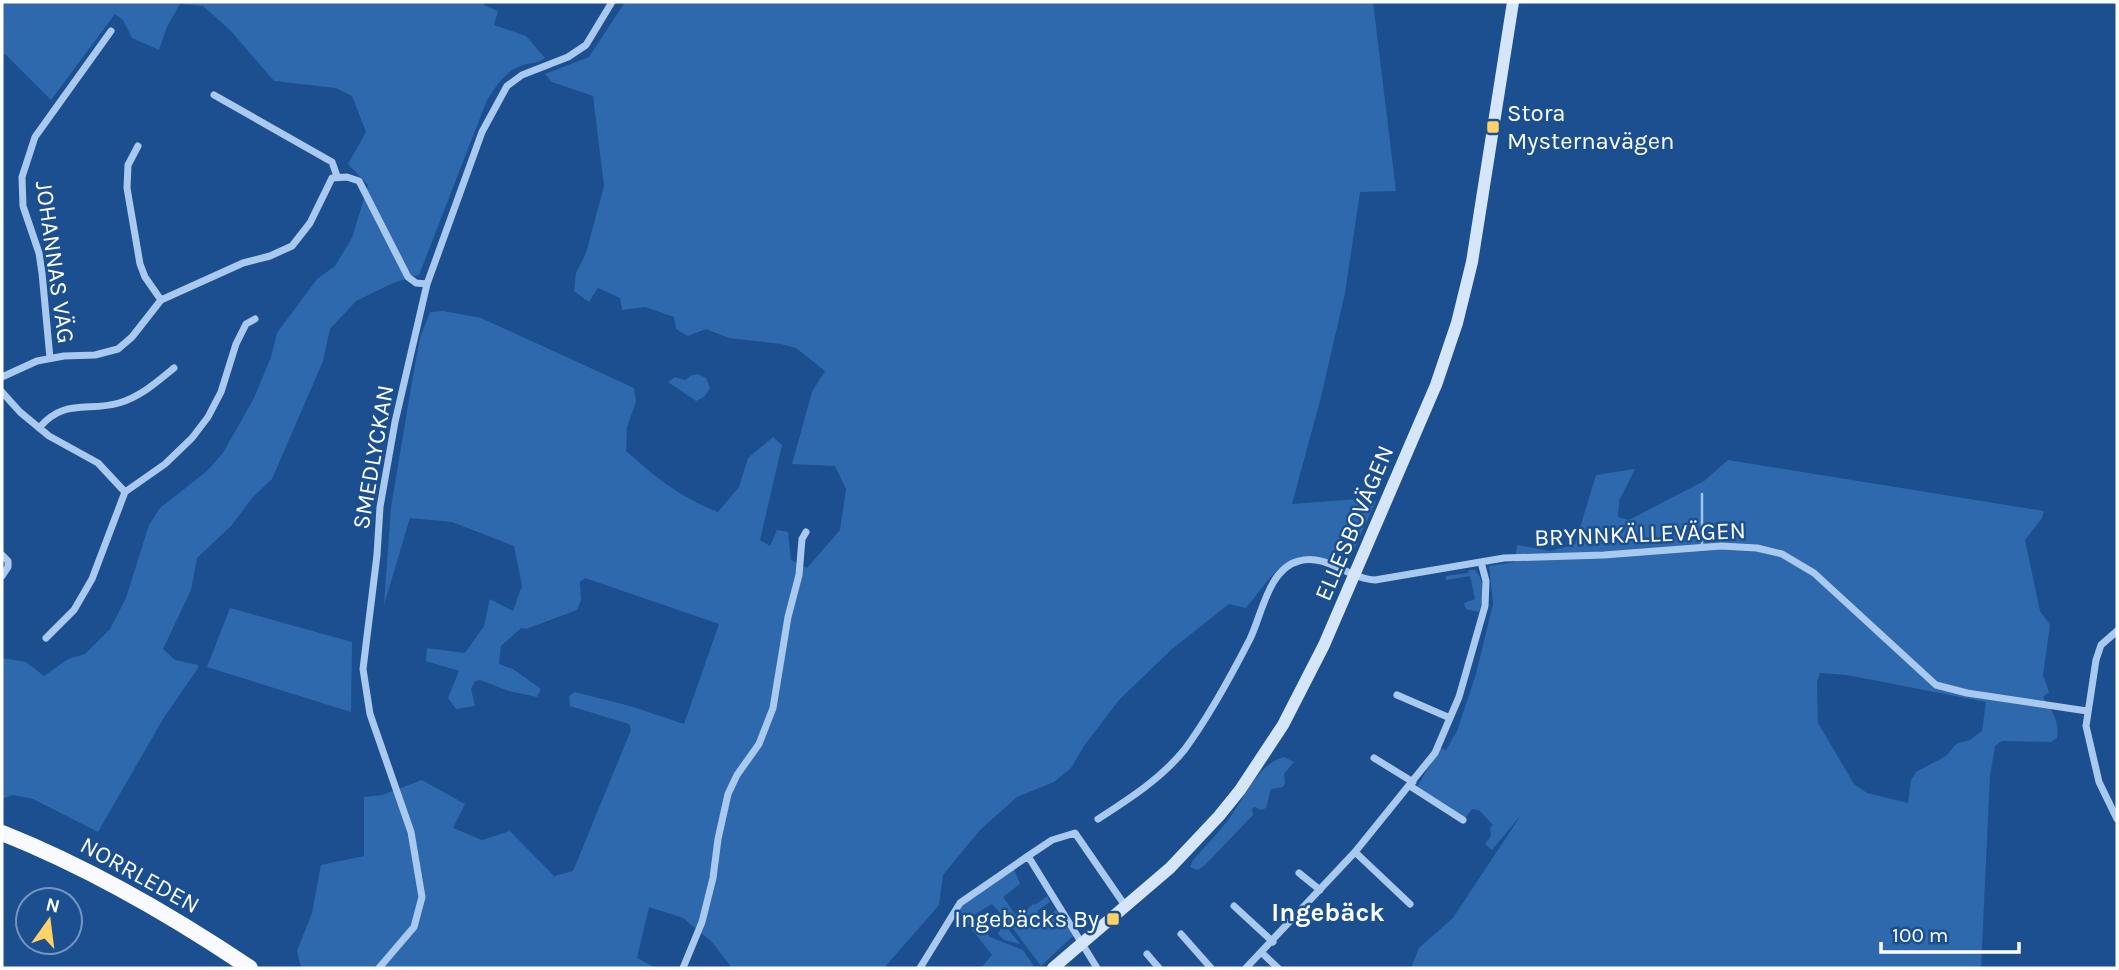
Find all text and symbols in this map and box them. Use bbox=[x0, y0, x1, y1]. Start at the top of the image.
place label: Stora Mysternavägen bbox=[1507, 99, 1674, 155]
marker: Stora Mysternavägen bbox=[1485, 119, 1501, 135]
street label: JOHANNAS VÄG bbox=[30, 179, 80, 345]
street label: SMEDLYCKAN bbox=[347, 383, 399, 531]
street label: ELLESBOVÄGEN bbox=[1309, 441, 1399, 605]
street label: BRYNNKÄLLEVÄGEN bbox=[1534, 516, 1746, 552]
street label: NORRLEDEN bbox=[76, 831, 204, 919]
north arrow bbox=[14, 886, 84, 956]
text: N bbox=[44, 893, 62, 918]
district label: Ingebäck bbox=[1271, 897, 1385, 928]
place label: Ingebäcks By bbox=[954, 905, 1099, 933]
marker: Ingebäcks By bbox=[1105, 911, 1121, 927]
scale bar bbox=[1881, 911, 2019, 955]
text: 100 m bbox=[1892, 923, 1949, 947]

